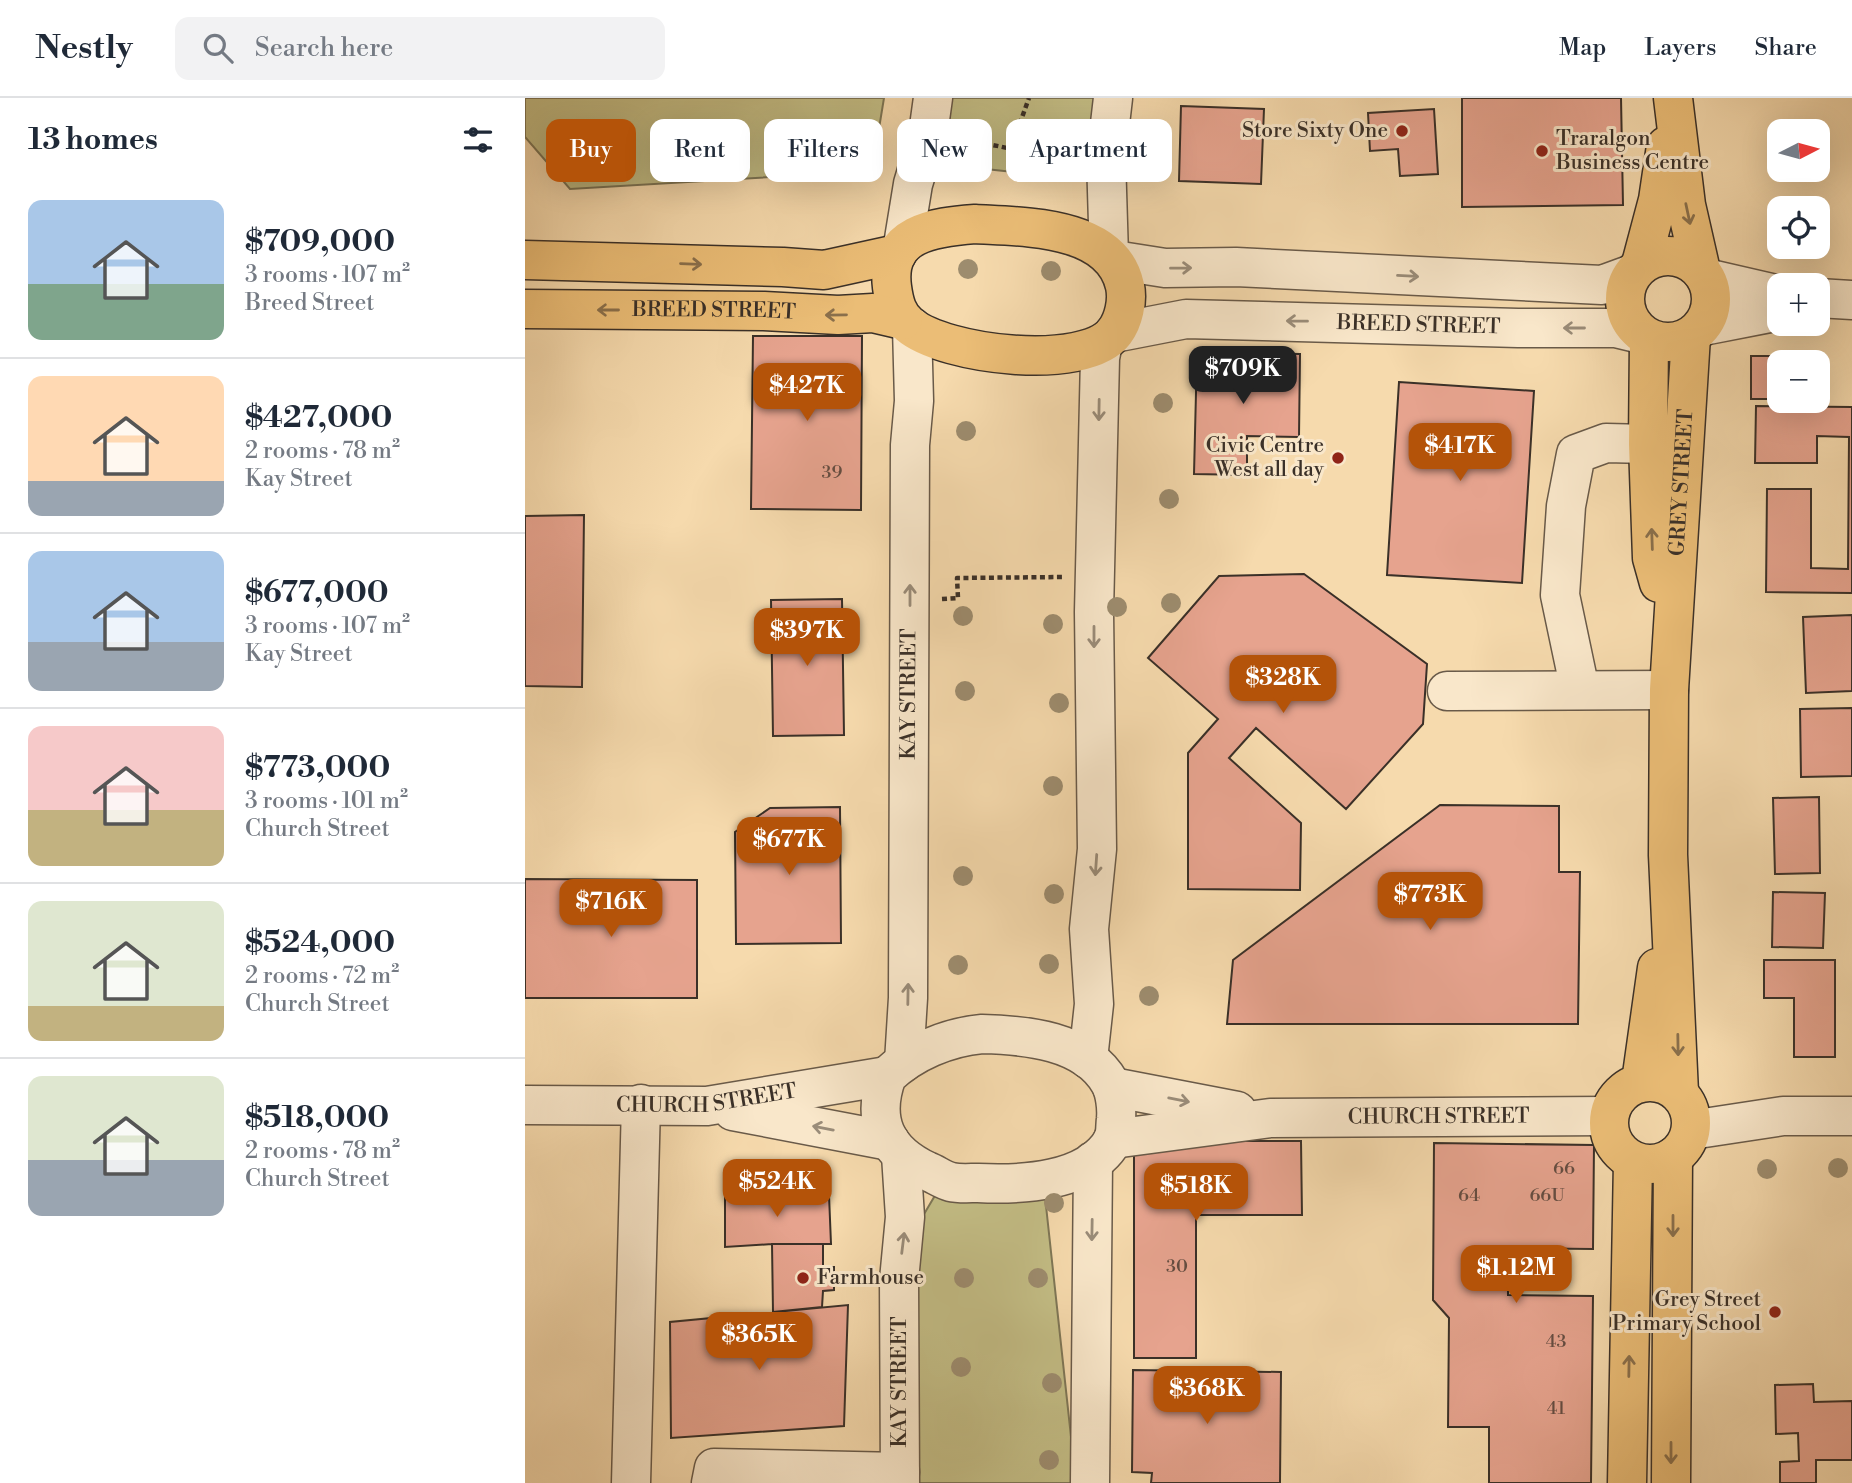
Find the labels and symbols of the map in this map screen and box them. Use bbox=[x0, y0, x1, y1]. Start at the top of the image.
place label: Store Sixty One bbox=[1242, 118, 1388, 144]
north arrow bbox=[1767, 119, 1831, 182]
marker: Store Sixty One bbox=[1394, 123, 1410, 139]
place label: Traralgon Business Centre bbox=[1555, 126, 1709, 176]
marker: Traralgon Business Centre bbox=[1534, 143, 1550, 159]
one-way arrow bbox=[1682, 202, 1696, 225]
one-way arrow bbox=[679, 257, 702, 270]
one-way arrow bbox=[1169, 261, 1192, 275]
one-way arrow bbox=[1397, 269, 1420, 282]
street label: BREED STREET bbox=[631, 297, 797, 326]
one-way arrow bbox=[597, 303, 620, 317]
one-way arrow bbox=[825, 308, 848, 322]
street label: BREED STREET bbox=[1335, 310, 1501, 341]
one-way arrow bbox=[1286, 314, 1309, 328]
one-way arrow bbox=[1562, 321, 1585, 335]
pin: $709K bbox=[1194, 346, 1292, 406]
pin: $427K bbox=[758, 364, 856, 423]
one-way arrow bbox=[1092, 398, 1105, 421]
street label: GREY STREET bbox=[1664, 408, 1699, 557]
pin: $417K bbox=[1411, 424, 1509, 483]
place label: Civic Centre West all day bbox=[1206, 433, 1325, 483]
marker: Civic Centre West all day bbox=[1330, 450, 1346, 466]
house number: 39 bbox=[822, 461, 843, 484]
one-way arrow bbox=[1645, 527, 1658, 550]
one-way arrow bbox=[903, 584, 917, 607]
pin: $397K bbox=[758, 608, 856, 668]
one-way arrow bbox=[1087, 626, 1101, 649]
street label: KAY STREET bbox=[896, 628, 922, 760]
pin: $328K bbox=[1234, 656, 1332, 715]
pin: $677K bbox=[740, 818, 838, 877]
one-way arrow bbox=[1089, 853, 1102, 876]
pin: $773K bbox=[1381, 872, 1479, 932]
pin: $716K bbox=[562, 880, 660, 939]
one-way arrow bbox=[901, 983, 915, 1006]
one-way arrow bbox=[1671, 1033, 1685, 1056]
street label: CHURCH STREET bbox=[616, 1078, 799, 1119]
one-way arrow bbox=[1167, 1094, 1190, 1107]
street label: CHURCH STREET bbox=[1348, 1103, 1530, 1131]
one-way arrow bbox=[812, 1121, 835, 1135]
house number: 66 bbox=[1553, 1157, 1575, 1180]
pin: $524K bbox=[728, 1160, 826, 1219]
pin: $518K bbox=[1147, 1164, 1245, 1223]
house number: 64 bbox=[1458, 1184, 1480, 1207]
house number: 66U bbox=[1529, 1184, 1565, 1207]
one-way arrow bbox=[1666, 1214, 1680, 1237]
one-way arrow bbox=[1085, 1218, 1099, 1241]
one-way arrow bbox=[896, 1233, 909, 1255]
pin: $1.12M bbox=[1459, 1246, 1573, 1305]
house number: 30 bbox=[1166, 1255, 1188, 1278]
place label: Farmhouse bbox=[817, 1265, 924, 1291]
marker: Farmhouse bbox=[795, 1270, 811, 1286]
place label: Grey Street Primary School bbox=[1612, 1287, 1762, 1337]
marker: Grey Street Primary School bbox=[1767, 1304, 1783, 1320]
pin: $365K bbox=[710, 1312, 808, 1372]
street label: KAY STREET bbox=[887, 1316, 913, 1448]
house number: 43 bbox=[1546, 1330, 1566, 1353]
one-way arrow bbox=[1622, 1355, 1636, 1378]
pin: $368K bbox=[1158, 1366, 1256, 1426]
house number: 41 bbox=[1547, 1397, 1565, 1420]
one-way arrow bbox=[1664, 1441, 1678, 1464]

